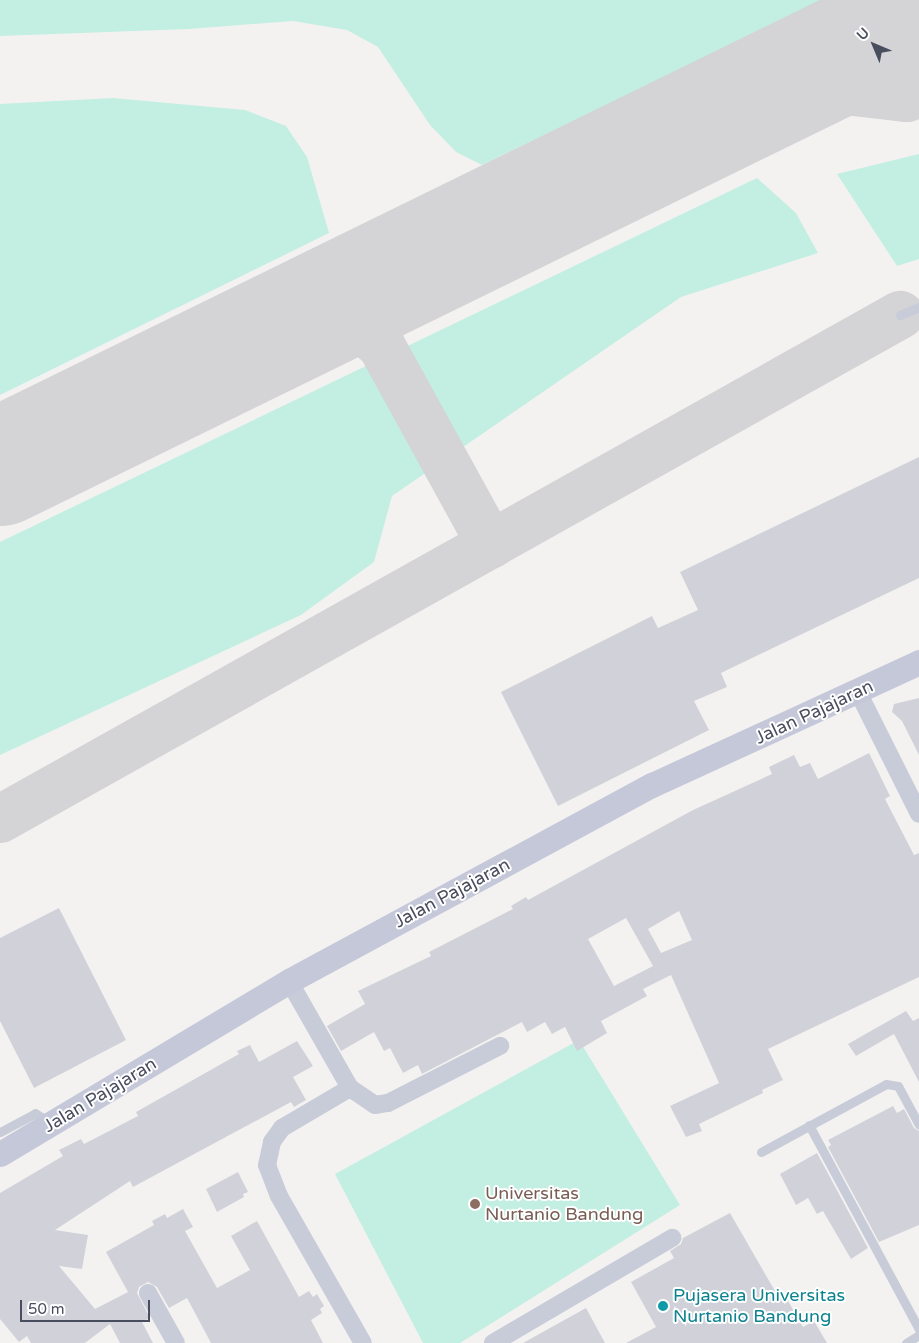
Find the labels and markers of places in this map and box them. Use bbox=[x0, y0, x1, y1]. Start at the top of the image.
place label: Universitas Nurtanio Bandung bbox=[485, 1183, 643, 1226]
marker: Universitas Nurtanio Bandung bbox=[469, 1198, 481, 1210]
place label: Pujasera Universitas Nurtanio Bandung bbox=[673, 1285, 845, 1328]
marker: Pujasera Universitas Nurtanio Bandung bbox=[657, 1300, 669, 1312]

